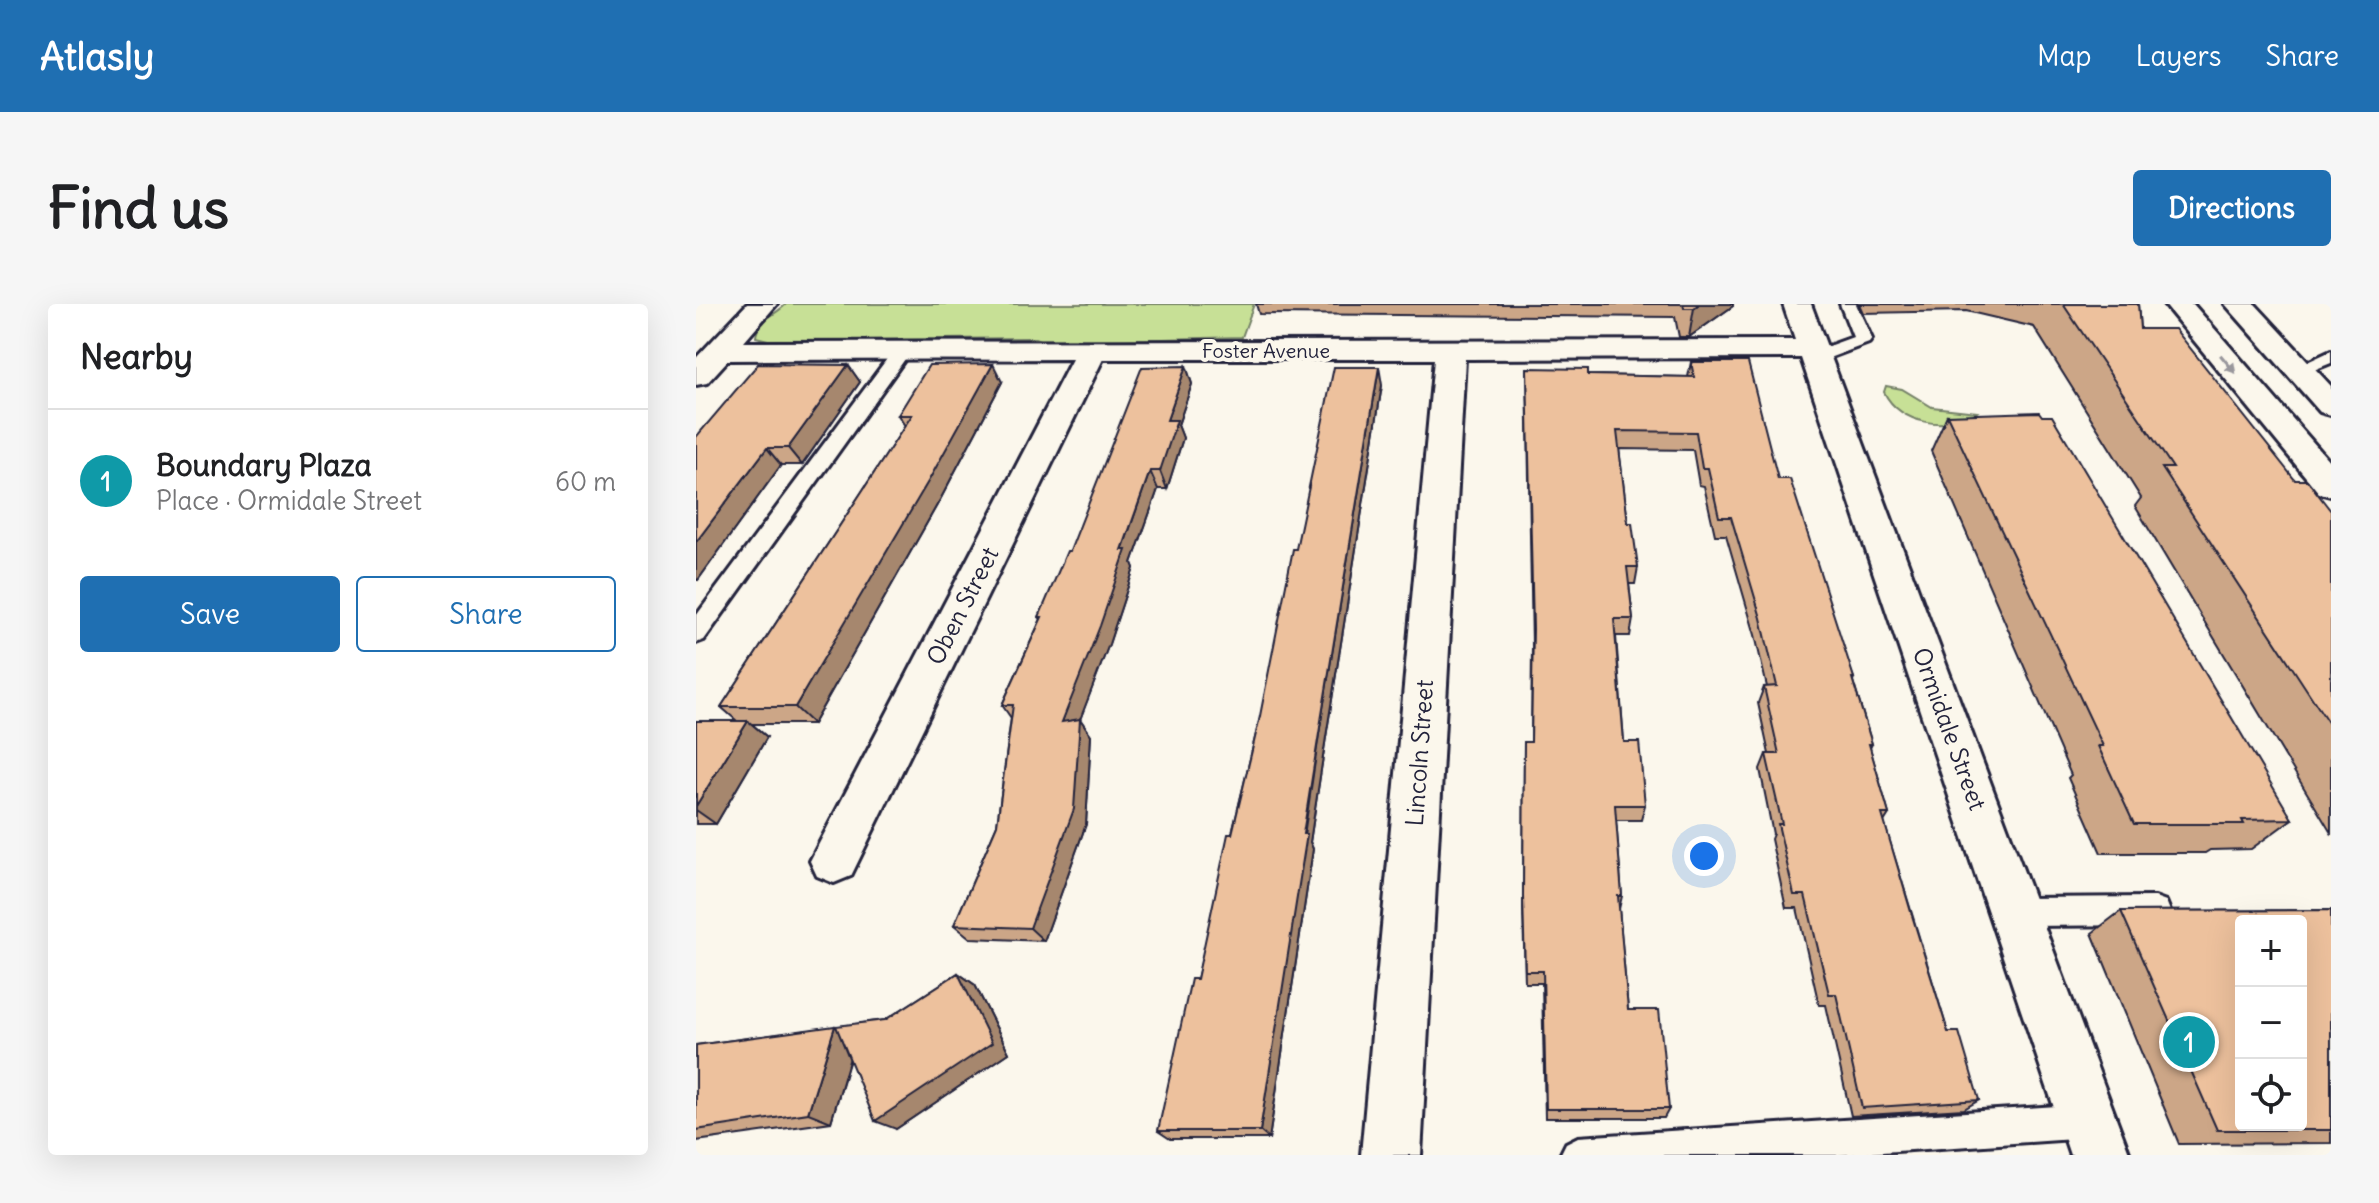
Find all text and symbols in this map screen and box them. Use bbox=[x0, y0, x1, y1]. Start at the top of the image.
text: Atlasly bbox=[40, 33, 154, 80]
text: Map bbox=[2037, 38, 2092, 74]
text: Layers bbox=[2136, 38, 2222, 74]
text: Share bbox=[2266, 38, 2339, 74]
button: Directions bbox=[2133, 170, 2331, 246]
text: Find us bbox=[48, 173, 229, 243]
text: Nearby bbox=[80, 335, 193, 378]
street label: Foster Avenue bbox=[1202, 338, 1330, 363]
one-way arrow bbox=[2219, 353, 2236, 373]
text: Boundary Plaza bbox=[156, 446, 372, 484]
text: 1 bbox=[101, 465, 111, 498]
text: 60 m bbox=[555, 465, 616, 498]
text: Place · Ormidale Street bbox=[156, 484, 422, 517]
street label: Oben Street bbox=[920, 542, 1005, 670]
button: Save bbox=[80, 576, 340, 652]
button: Share bbox=[356, 576, 616, 652]
street label: Ormidale Street bbox=[1907, 643, 1993, 814]
street label: Lincoln Street bbox=[1399, 679, 1439, 827]
your location bbox=[1684, 836, 1724, 876]
map controls bbox=[2235, 915, 2307, 1131]
button: + bbox=[2235, 915, 2307, 987]
button: − bbox=[2235, 987, 2307, 1059]
pin: 1 bbox=[2163, 1012, 2215, 1072]
button: locate bbox=[2235, 1059, 2307, 1131]

